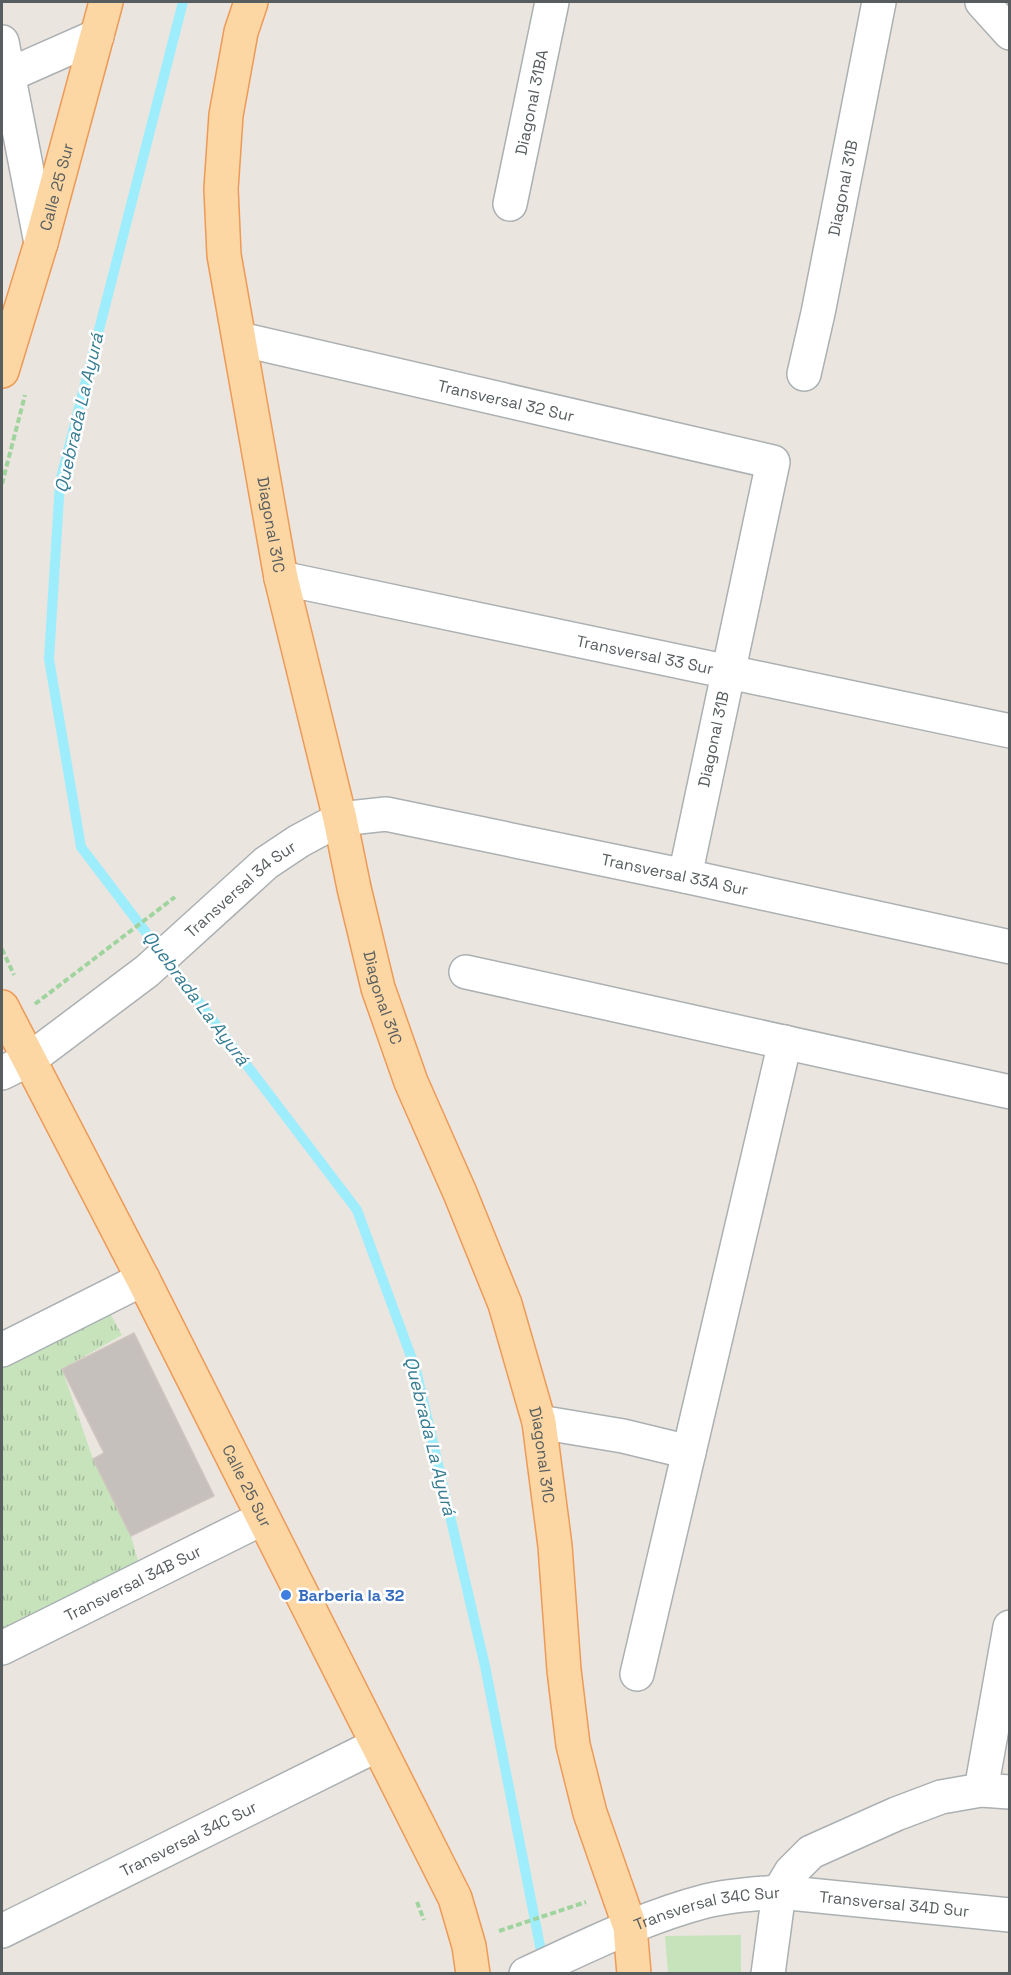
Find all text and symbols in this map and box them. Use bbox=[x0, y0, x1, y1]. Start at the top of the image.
street label: Diagonal 31BA bbox=[510, 48, 553, 157]
street label: Diagonal 31B bbox=[823, 138, 863, 238]
street label: Calle 25 Sur bbox=[35, 141, 78, 233]
water label: Quebrada La Ayurá bbox=[49, 330, 108, 495]
street label: Transversal 32 Sur bbox=[436, 375, 576, 427]
street label: Diagonal 31C bbox=[252, 475, 290, 574]
street label: Transversal 33 Sur bbox=[575, 630, 715, 680]
street label: Diagonal 31B bbox=[693, 689, 734, 789]
street label: Transversal 34 Sur bbox=[181, 836, 300, 943]
street label: Transversal 33A Sur bbox=[600, 849, 750, 901]
water label: Quebrada La Ayurá bbox=[138, 926, 255, 1070]
street label: Diagonal 31C bbox=[358, 949, 407, 1047]
water label: Quebrada La Ayurá bbox=[400, 1354, 462, 1518]
street label: Diagonal 31C bbox=[524, 1404, 559, 1504]
street label: Calle 25 Sur bbox=[217, 1441, 276, 1531]
street label: Transversal 34B Sur bbox=[61, 1540, 205, 1626]
place label: Barberia la 32 bbox=[298, 1585, 404, 1606]
marker: Barberia la 32 bbox=[279, 1588, 293, 1602]
street label: Transversal 34C Sur bbox=[117, 1796, 260, 1882]
street label: Transversal 34C Sur bbox=[631, 1882, 781, 1935]
street label: Transversal 34D Sur bbox=[818, 1886, 970, 1922]

